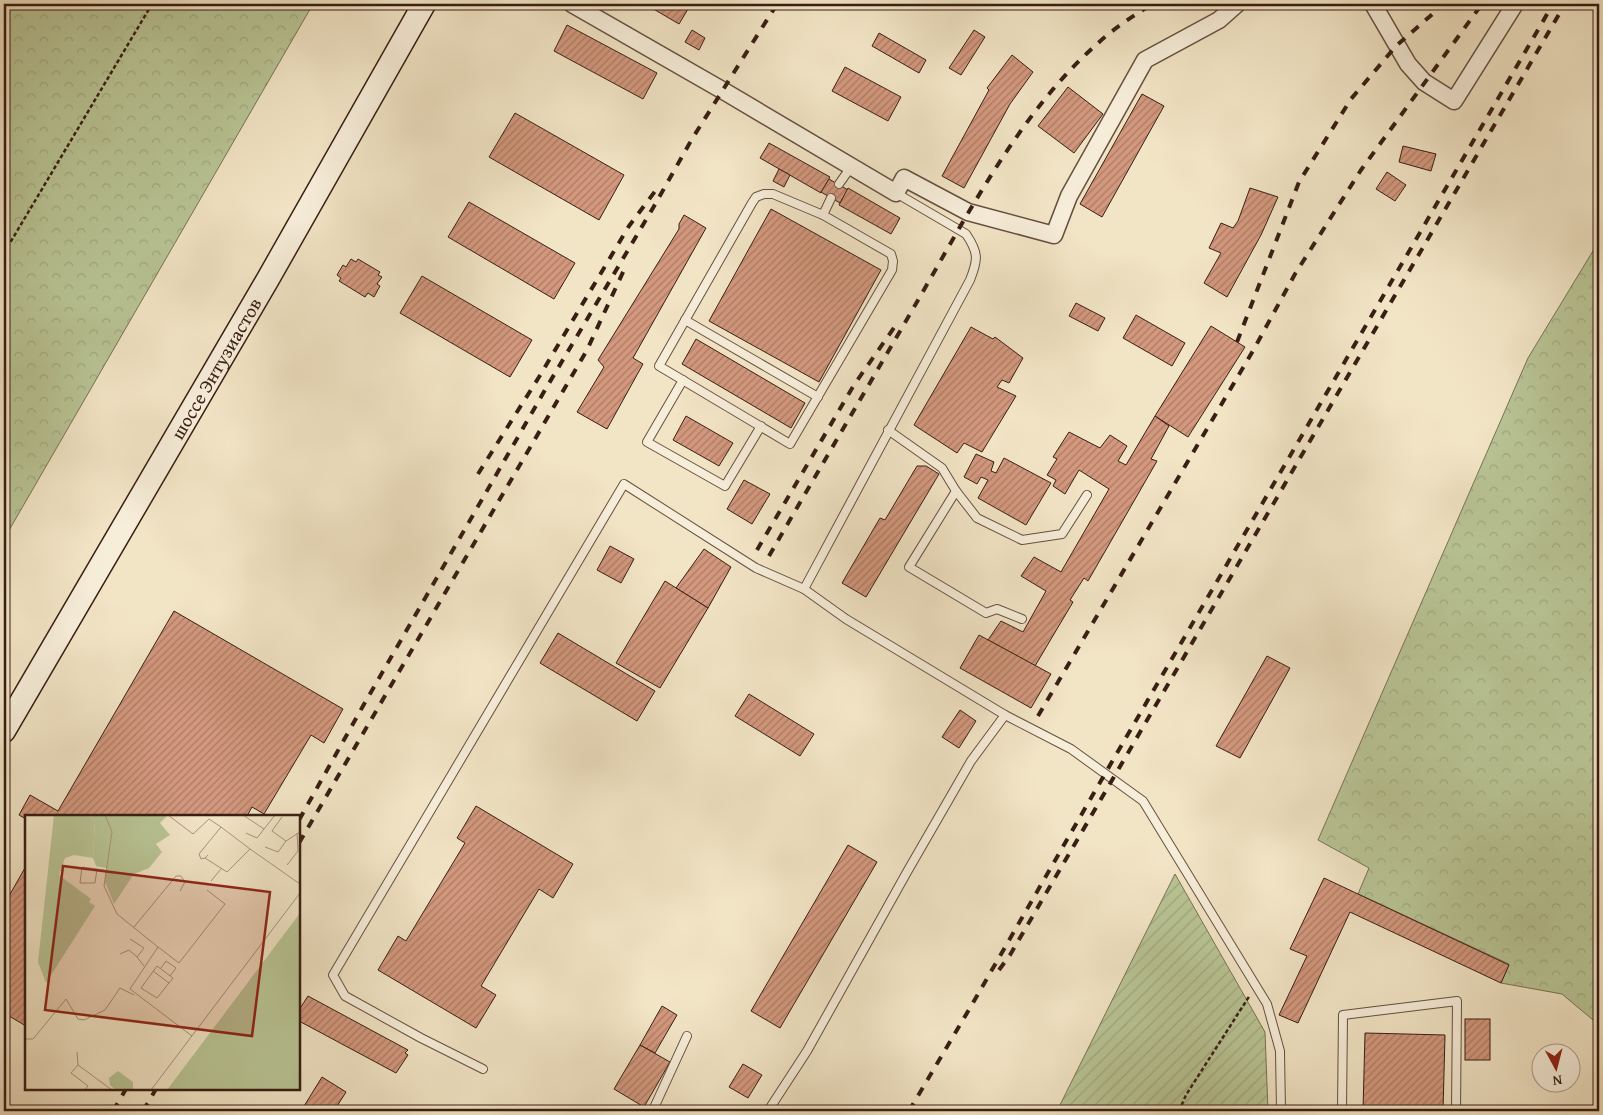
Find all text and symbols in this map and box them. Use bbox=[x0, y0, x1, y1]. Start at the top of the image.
street label: шоссе Энтузиастов bbox=[163, 292, 268, 445]
inset map bbox=[25, 815, 300, 1090]
north arrow bbox=[1530, 1042, 1580, 1092]
text: N bbox=[1551, 1070, 1563, 1091]

